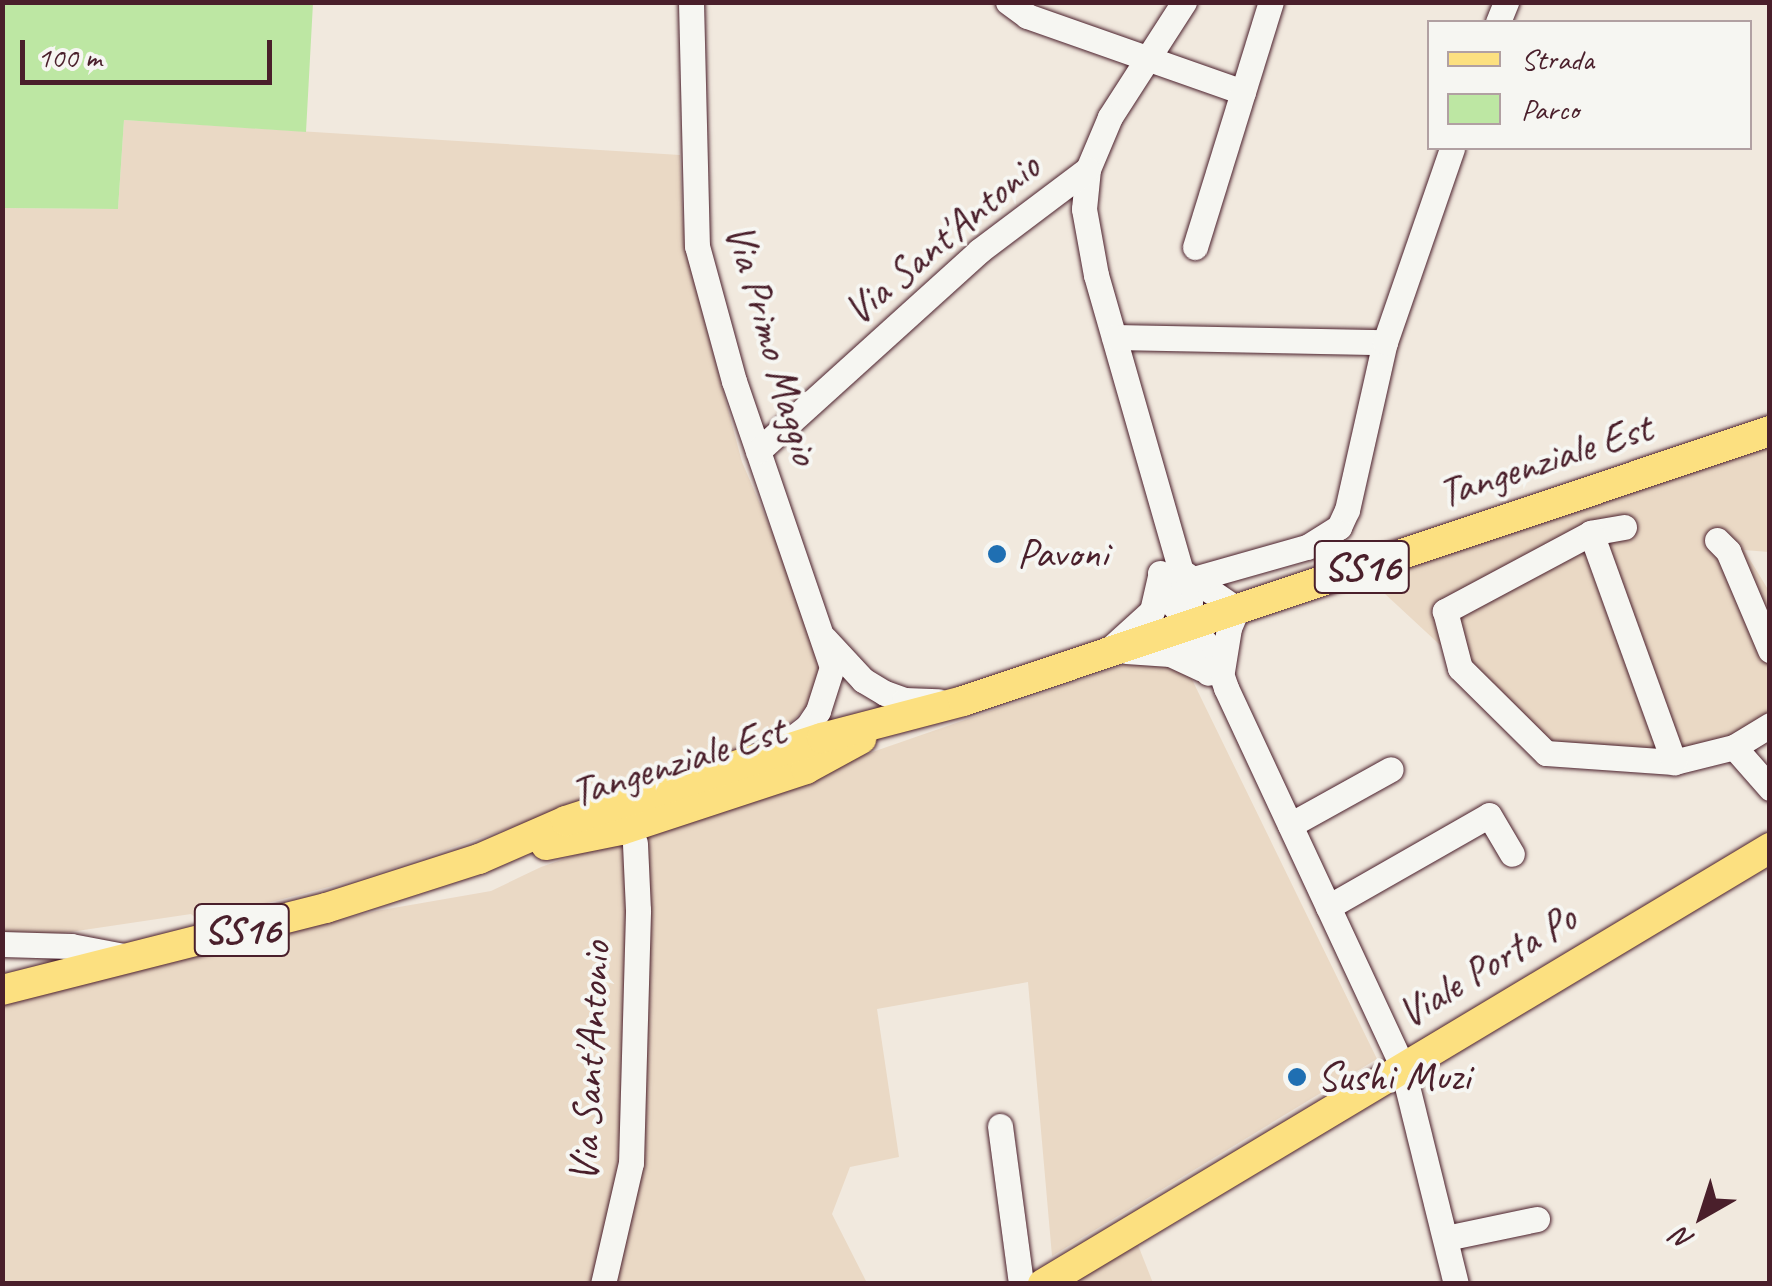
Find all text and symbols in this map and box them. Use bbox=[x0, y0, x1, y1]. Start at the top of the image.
scale bar bbox=[25, 20, 278, 82]
legend bbox=[1427, 20, 1752, 150]
text: 100 m bbox=[37, 38, 102, 76]
text: Strada bbox=[1521, 40, 1594, 78]
text: Parco bbox=[1521, 90, 1579, 128]
street label: Via Sant'Antonio bbox=[833, 142, 1051, 336]
street label: Via Primo Maggio bbox=[713, 217, 831, 471]
street label: Tangenziale Est bbox=[1432, 403, 1658, 519]
place label: Pavoni bbox=[1017, 529, 1108, 579]
road number: SS16 bbox=[1312, 532, 1412, 602]
marker: Pavoni bbox=[986, 543, 1008, 565]
street label: Tangenziale Est bbox=[565, 706, 791, 818]
street label: Viale Porta Po bbox=[1389, 893, 1585, 1039]
road number: SS16 bbox=[192, 895, 292, 965]
street label: Via Sant'Antonio bbox=[559, 940, 621, 1184]
place label: Sushi Muzi bbox=[1317, 1052, 1471, 1102]
marker: Sushi Muzi bbox=[1286, 1066, 1308, 1088]
north arrow bbox=[1652, 1166, 1752, 1266]
text: N bbox=[1665, 1221, 1701, 1259]

